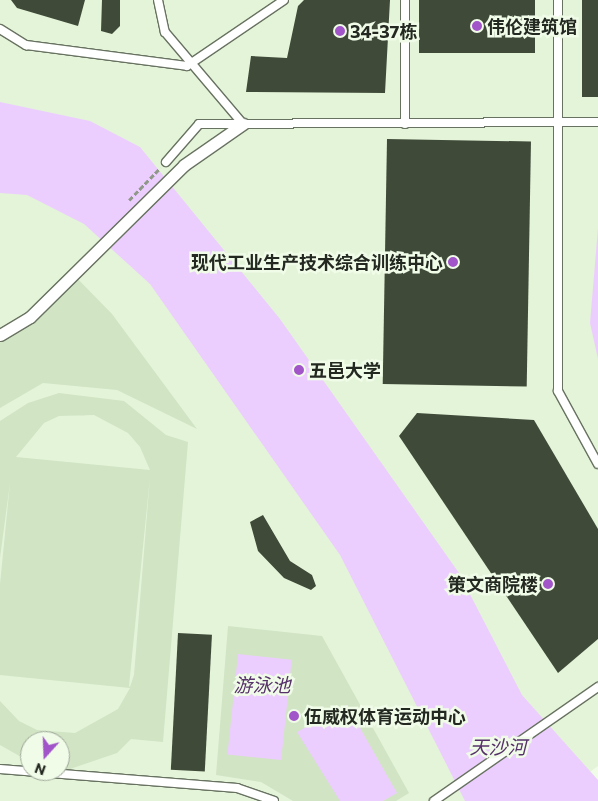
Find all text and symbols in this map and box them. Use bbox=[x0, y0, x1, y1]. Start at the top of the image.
place label: 伟伦建筑馆 bbox=[487, 15, 577, 37]
place label: 34-37栋 bbox=[350, 20, 417, 42]
marker: 伟伦建筑馆 bbox=[471, 20, 483, 32]
marker: 34-37栋 bbox=[334, 25, 346, 37]
place label: 现代工业生产技术综合训练中心 bbox=[191, 251, 443, 273]
marker: 现代工业生产技术综合训练中心 bbox=[447, 256, 459, 268]
place label: 五邑大学 bbox=[309, 359, 381, 381]
marker: 五邑大学 bbox=[293, 364, 305, 376]
place label: 策文商院楼 bbox=[448, 573, 538, 595]
marker: 策文商院楼 bbox=[542, 578, 554, 590]
water label: 游泳池 bbox=[234, 674, 290, 696]
place label: 伍威权体育运动中心 bbox=[304, 705, 466, 727]
marker: 伍威权体育运动中心 bbox=[288, 710, 300, 722]
north arrow bbox=[20, 731, 70, 781]
water label: 天沙河 bbox=[470, 736, 526, 758]
text: N bbox=[32, 760, 48, 779]

